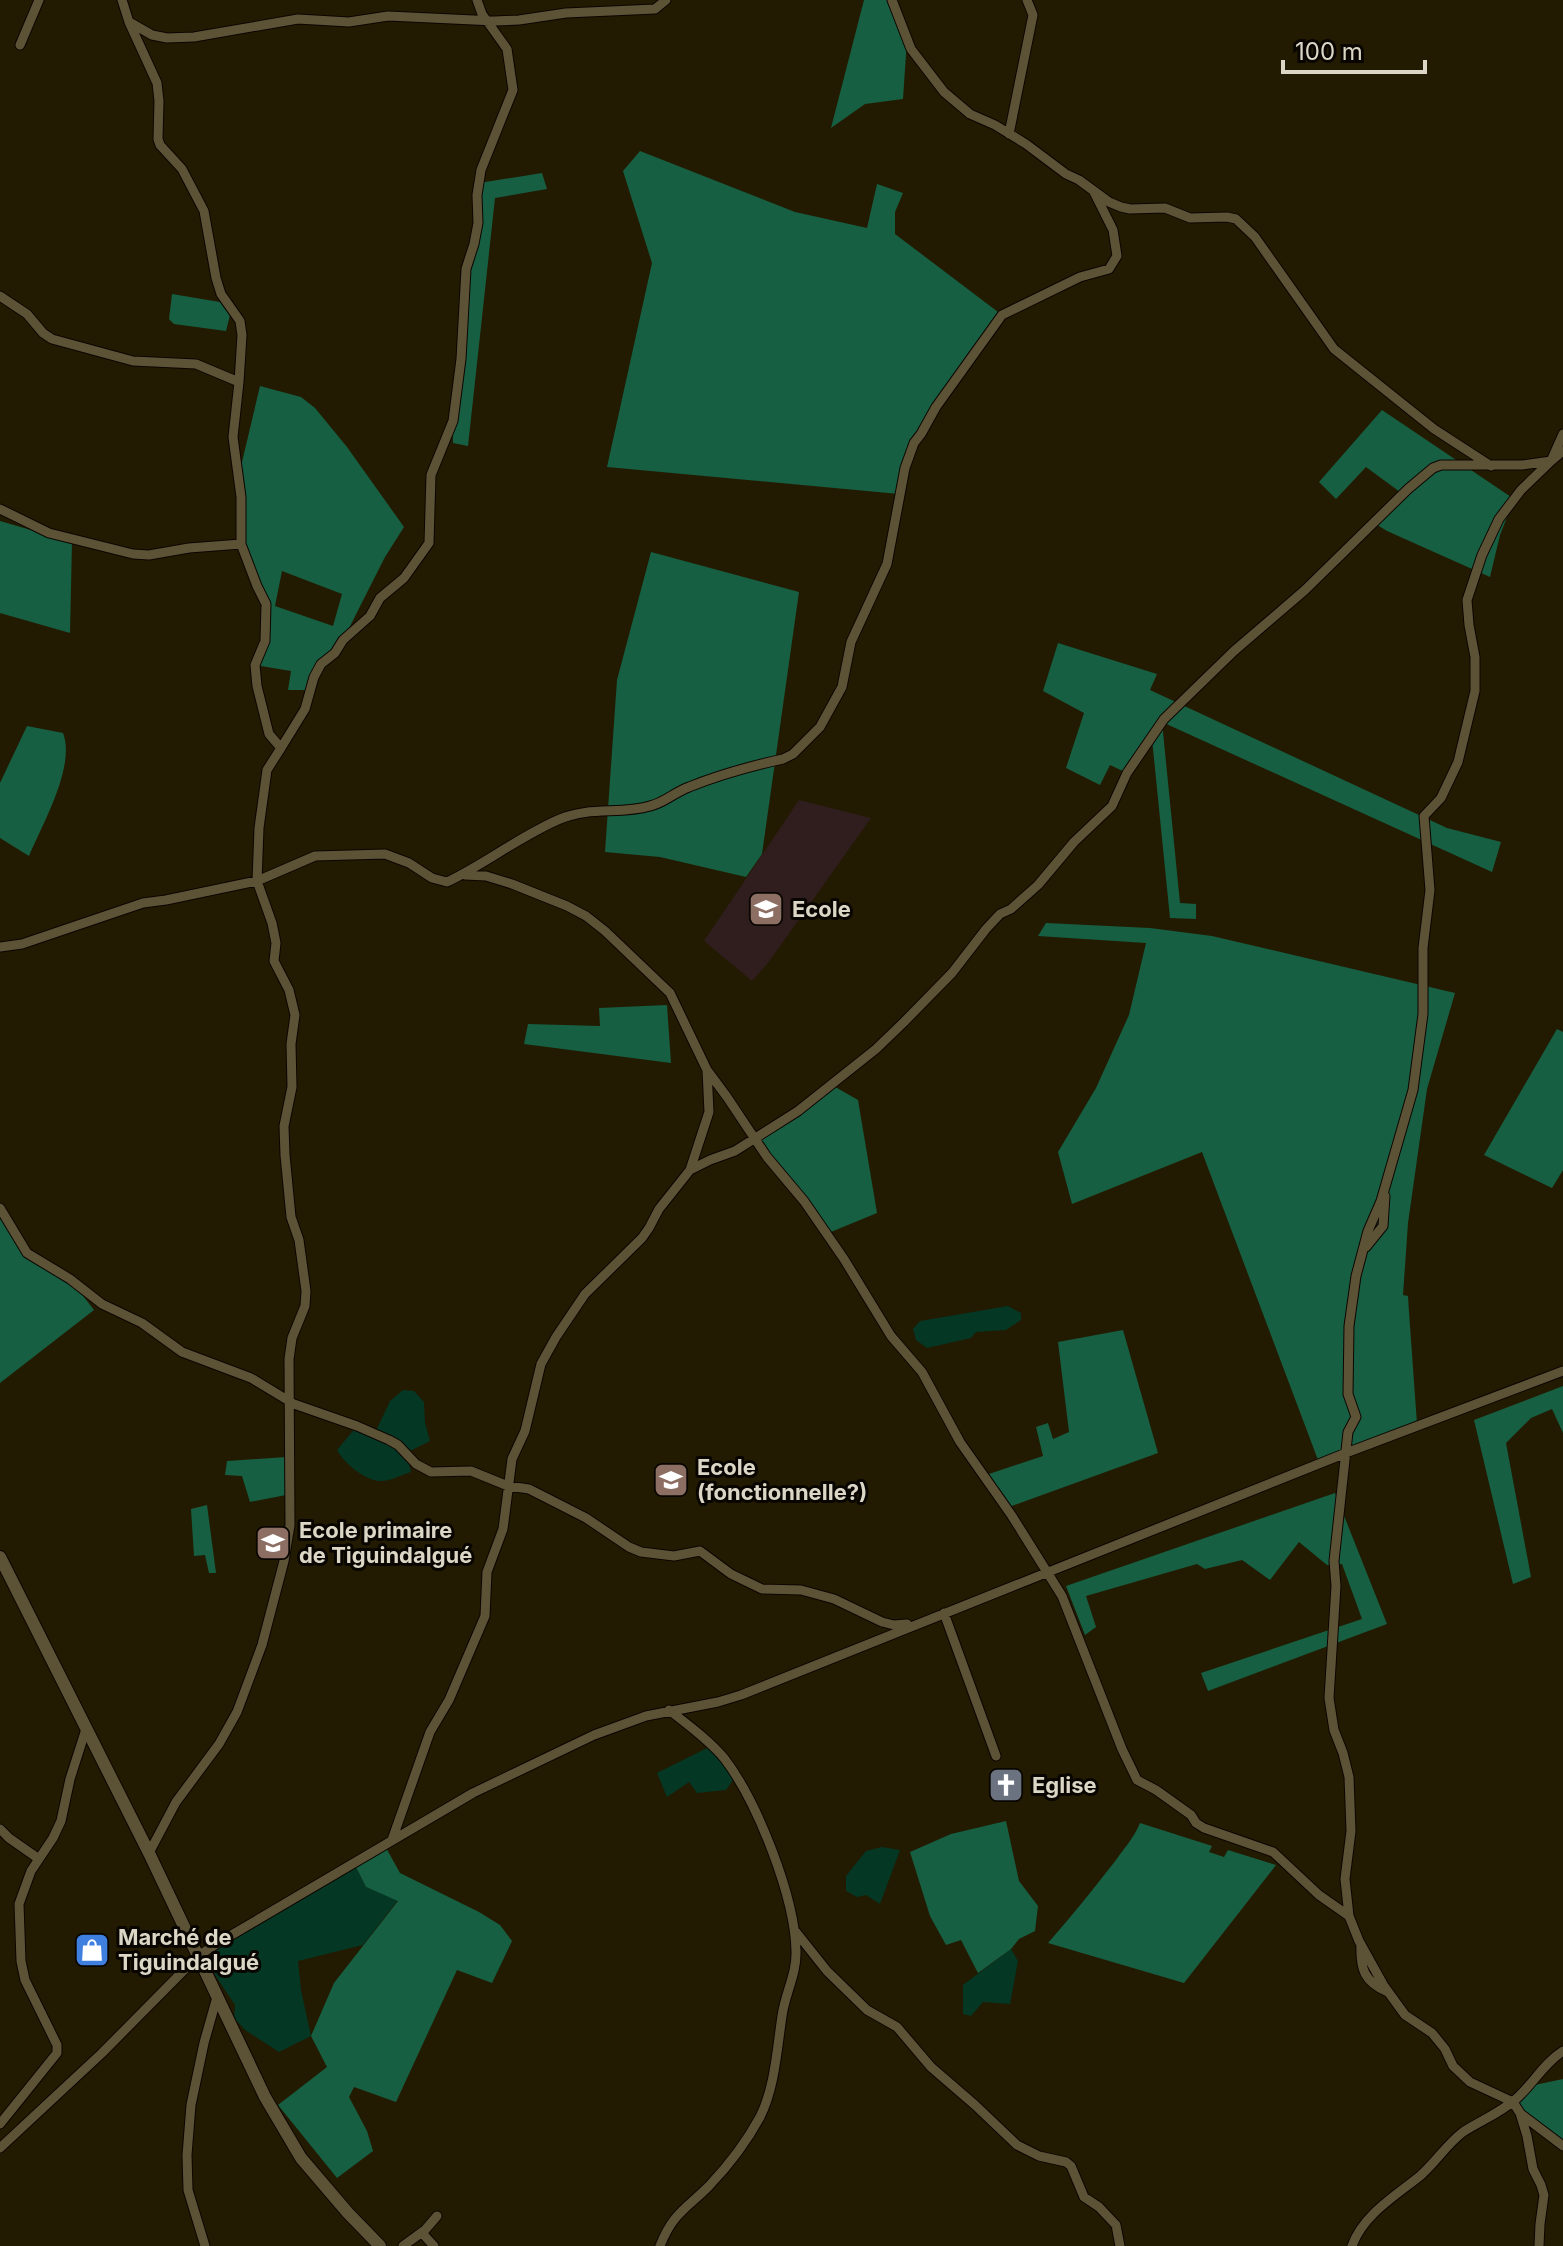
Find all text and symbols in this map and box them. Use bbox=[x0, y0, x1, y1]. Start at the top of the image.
scale bar bbox=[1283, 24, 1425, 74]
text: 100 m bbox=[1295, 37, 1363, 66]
school or university icon: Ecole bbox=[747, 890, 785, 928]
place label: Ecole bbox=[792, 896, 851, 922]
place label: Ecole (fonctionnelle?) bbox=[697, 1454, 867, 1505]
school or university icon: Ecole (fonctionnelle?) bbox=[652, 1461, 690, 1499]
place label: Ecole primaire de Tiguindalgué bbox=[299, 1517, 472, 1568]
school or university icon: Ecole primaire de Tiguindalgué bbox=[254, 1524, 292, 1562]
church icon: Eglise bbox=[987, 1766, 1025, 1804]
place label: Eglise bbox=[1032, 1772, 1097, 1798]
place label: Marché de Tiguindalgué bbox=[118, 1924, 259, 1975]
shop icon: Marché de Tiguindalgué bbox=[73, 1931, 111, 1969]

